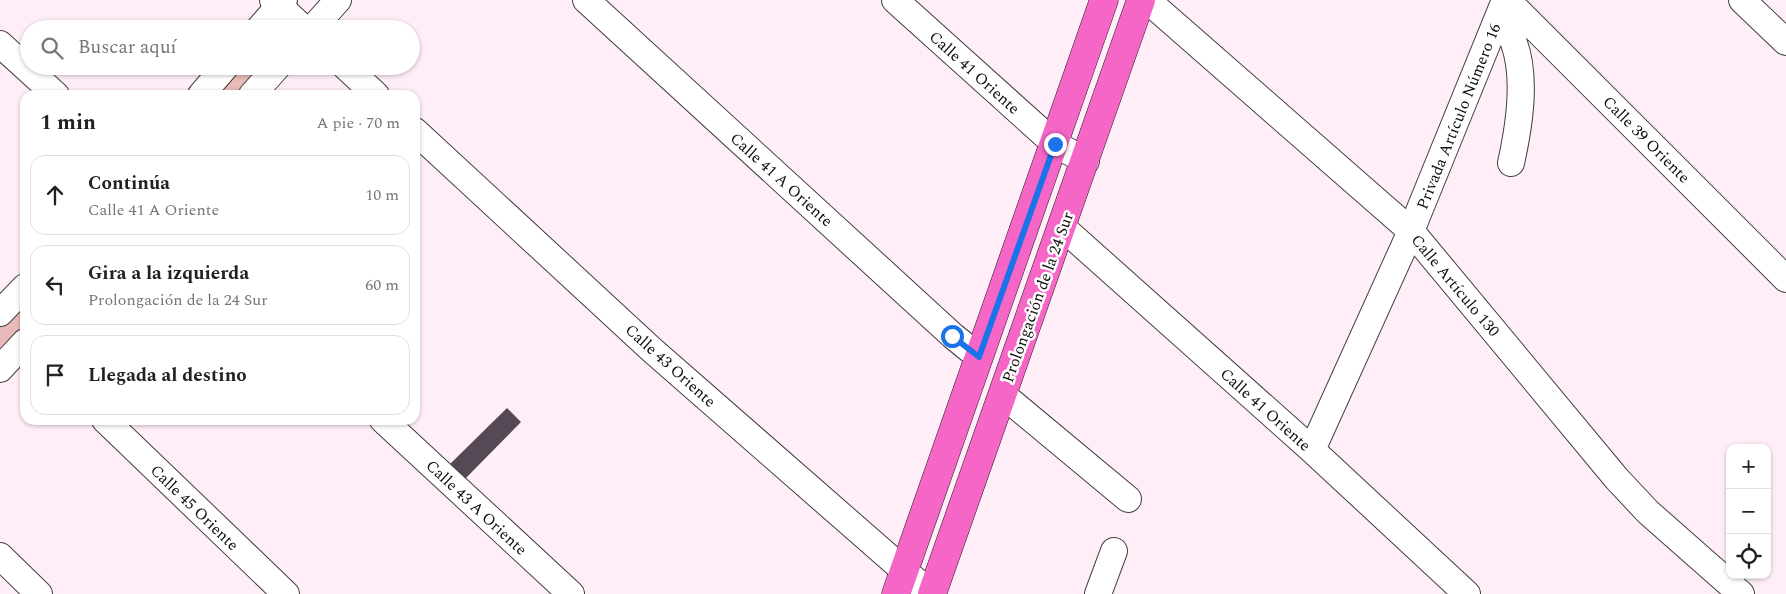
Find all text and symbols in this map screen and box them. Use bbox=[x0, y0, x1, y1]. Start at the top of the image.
search box bbox=[20, 20, 420, 75]
street label: Privada Artículo Número 16 bbox=[1411, 20, 1507, 213]
street label: Calle 41 Oriente bbox=[923, 25, 1025, 120]
text: Buscar aquí bbox=[78, 33, 177, 62]
icon: search bbox=[38, 34, 66, 62]
street label: Calle 39 Oriente bbox=[1597, 90, 1696, 189]
text: 1 min bbox=[40, 107, 96, 139]
text: A pie · 70 m bbox=[316, 111, 400, 135]
street label: Calle 41 A Oriente bbox=[725, 127, 838, 233]
route end bbox=[1044, 133, 1067, 156]
text: Continúa bbox=[88, 169, 170, 198]
icon: ahead bbox=[41, 181, 69, 209]
text: 10 m bbox=[365, 183, 399, 207]
text: Calle 41 A Oriente bbox=[88, 198, 219, 222]
street label: Prolongación de la 24 Sur bbox=[996, 209, 1080, 386]
street label: Calle Artículo 130 bbox=[1405, 229, 1505, 342]
text: Gira a la izquierda bbox=[88, 259, 249, 288]
icon: left bbox=[41, 271, 69, 299]
text: 60 m bbox=[365, 273, 399, 297]
text: Prolongación de la 24 Sur bbox=[88, 288, 268, 312]
street label: Calle 43 Oriente bbox=[619, 318, 721, 413]
route start bbox=[941, 325, 964, 348]
icon: arrive bbox=[41, 361, 69, 389]
text: Llegada al destino bbox=[88, 361, 247, 390]
street label: Calle 41 Oriente bbox=[1214, 362, 1316, 457]
map controls bbox=[1726, 444, 1771, 579]
button: + bbox=[1726, 444, 1771, 489]
street label: Calle 43 A Oriente bbox=[420, 454, 532, 561]
street label: Calle 45 Oriente bbox=[145, 459, 244, 556]
button: − bbox=[1726, 489, 1771, 534]
button: locate bbox=[1726, 534, 1771, 579]

